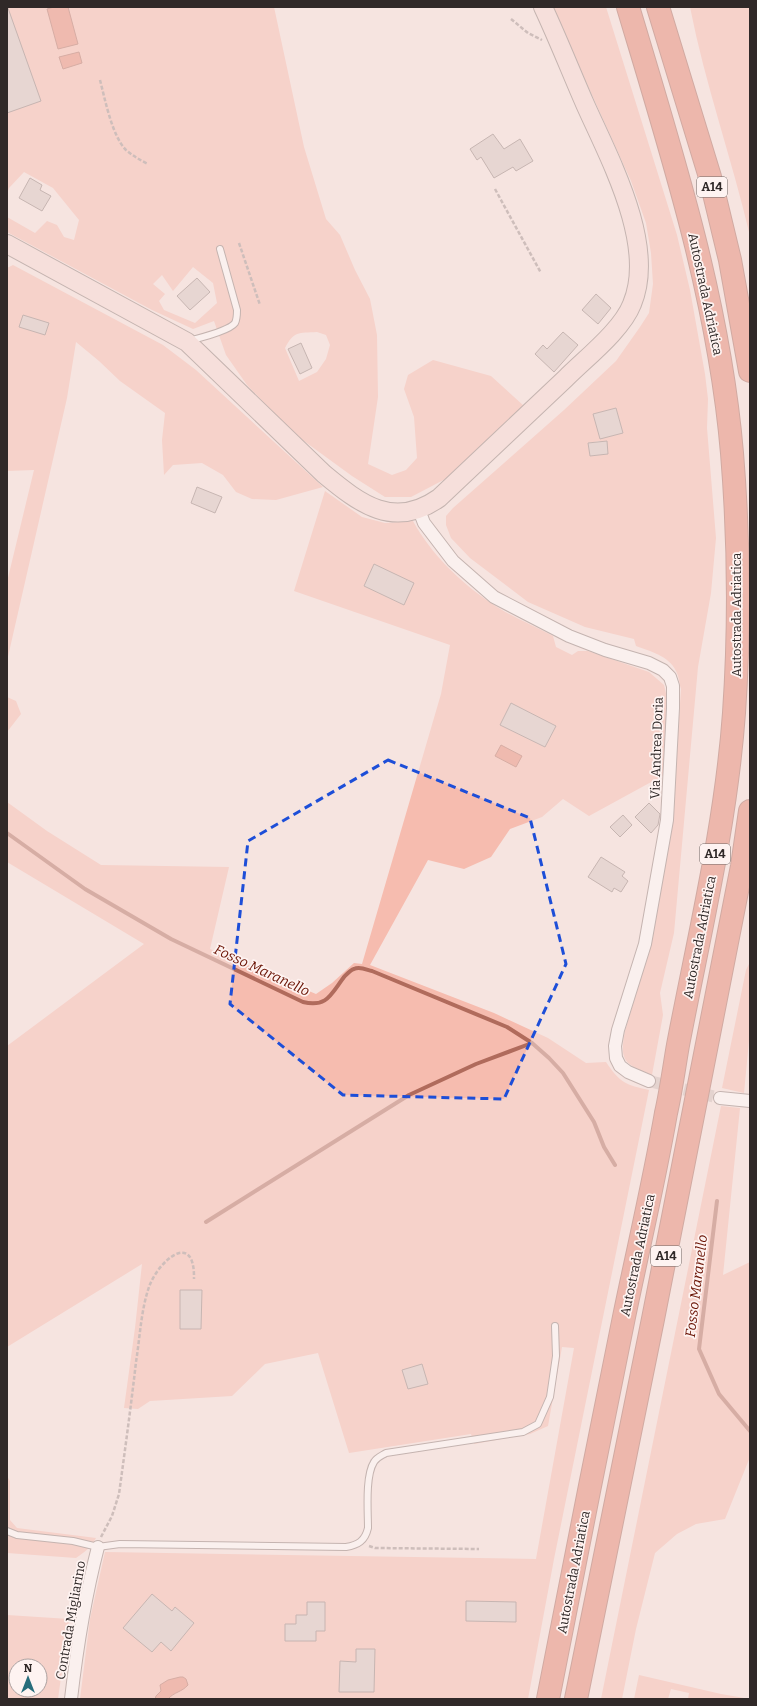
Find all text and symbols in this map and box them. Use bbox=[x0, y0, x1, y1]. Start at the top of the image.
road number: A14 bbox=[697, 177, 727, 197]
street label: Autostrada Adriatica bbox=[685, 232, 726, 357]
street label: Autostrada Adriatica bbox=[729, 553, 744, 677]
street label: Via Andrea Doria bbox=[647, 697, 666, 799]
road number: A14 bbox=[700, 844, 730, 864]
street label: Autostrada Adriatica bbox=[680, 874, 719, 1000]
water label: Fosso Maranello bbox=[211, 941, 312, 1000]
street label: Autostrada Adriatica bbox=[617, 1193, 658, 1318]
water label: Fosso Maranello bbox=[682, 1234, 711, 1338]
road number: A14 bbox=[651, 1246, 681, 1266]
street label: Autostrada Adriatica bbox=[554, 1509, 593, 1635]
street label: Contrada Migliarino bbox=[53, 1560, 88, 1681]
north arrow bbox=[8, 1658, 48, 1698]
text: N bbox=[24, 1662, 33, 1675]

